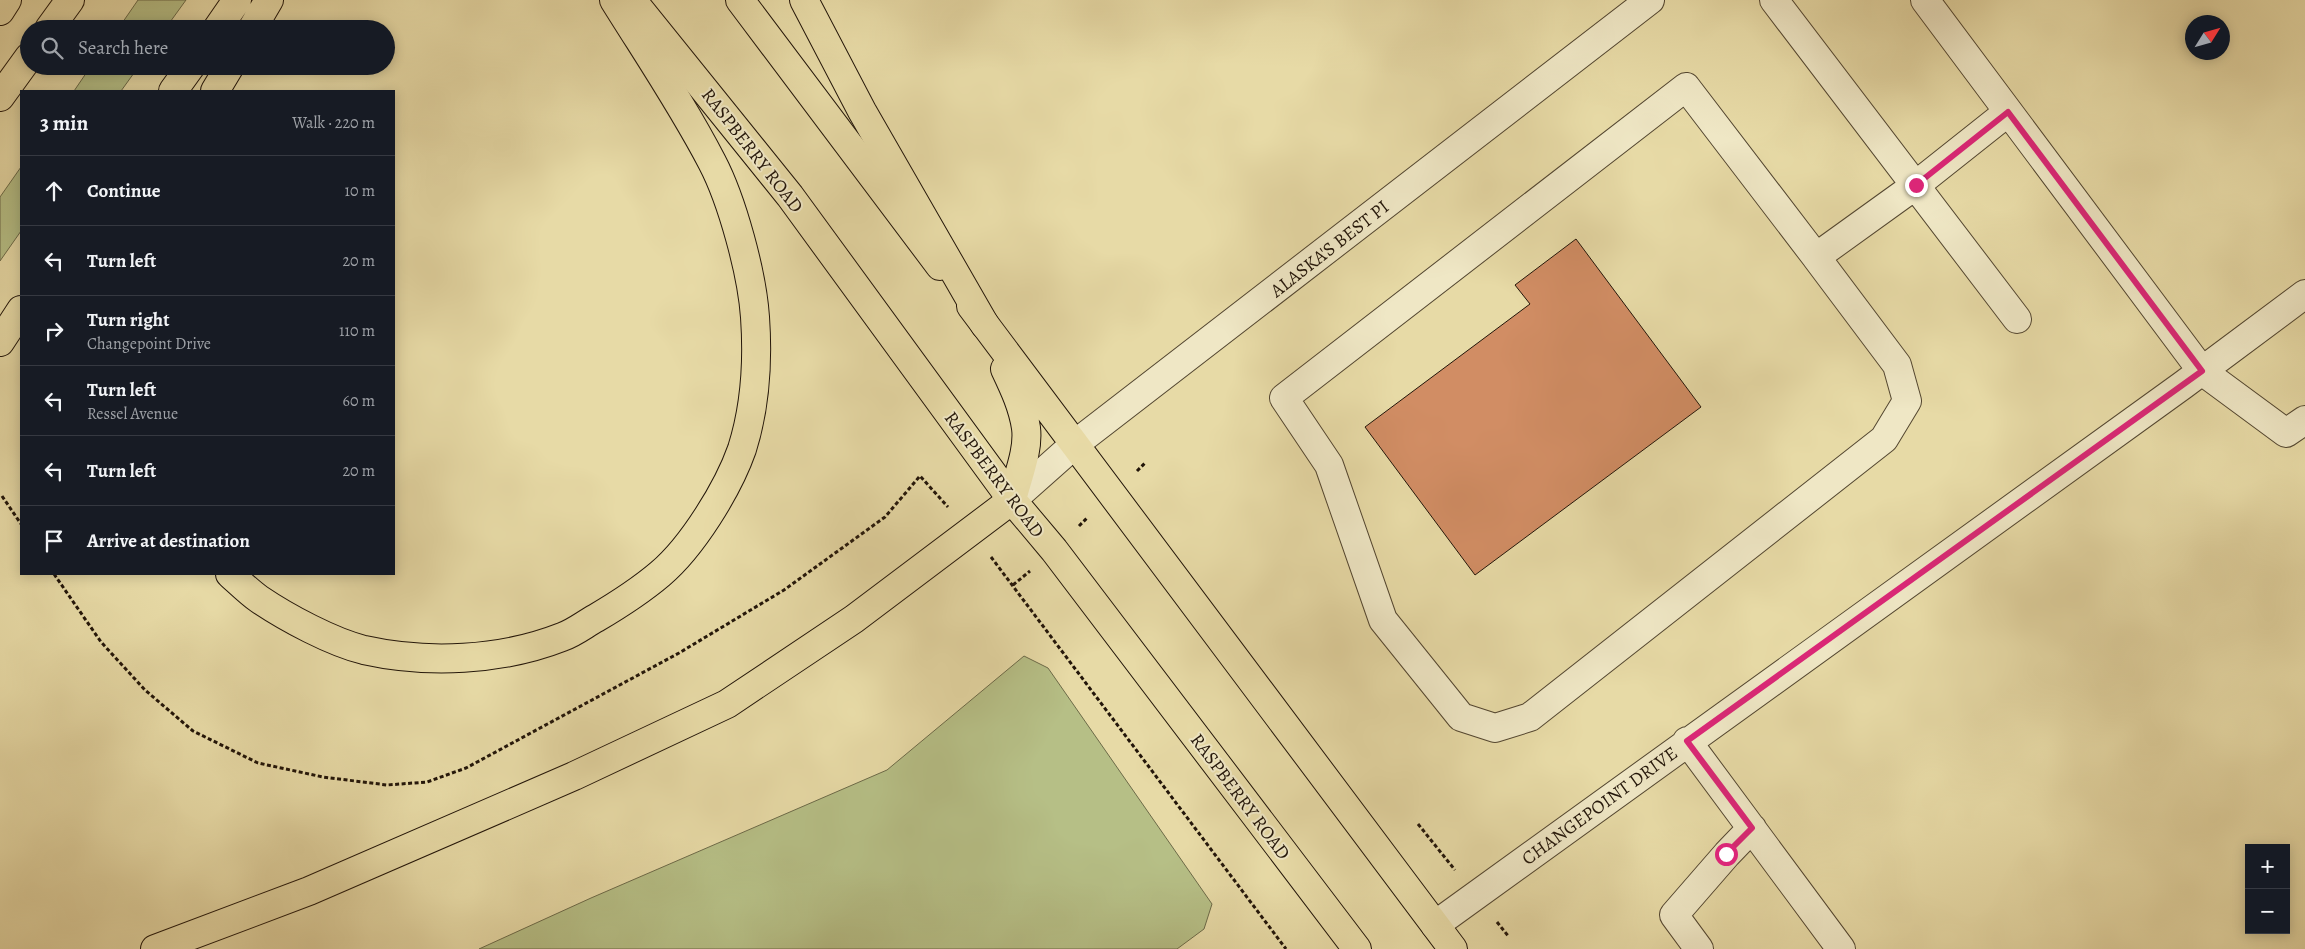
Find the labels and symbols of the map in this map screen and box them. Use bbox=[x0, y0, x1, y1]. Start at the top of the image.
north arrow bbox=[2185, 15, 2230, 60]
street label: RASPBERRY ROAD bbox=[695, 83, 809, 218]
route end bbox=[1905, 174, 1928, 197]
street label: ALASKA'S BEST PI bbox=[1264, 194, 1395, 304]
street label: RASPBERRY ROAD bbox=[938, 406, 1050, 543]
street label: RASPBERRY ROAD bbox=[1184, 728, 1296, 865]
street label: CHANGEPOINT DRIVE bbox=[1516, 740, 1683, 871]
route start bbox=[1715, 843, 1738, 866]

